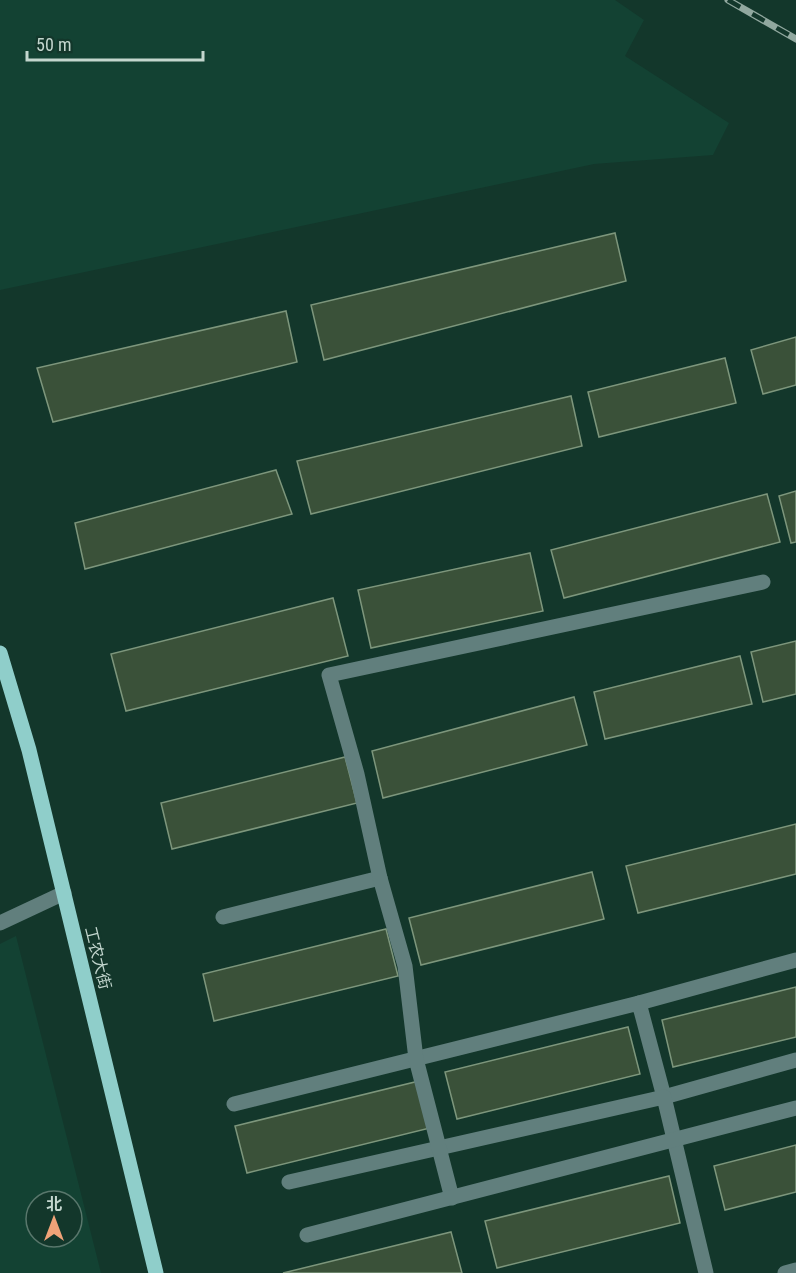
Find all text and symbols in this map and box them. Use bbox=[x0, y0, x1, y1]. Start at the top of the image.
scale bar bbox=[27, 24, 202, 62]
text: 50 m bbox=[36, 34, 71, 55]
street label: 工农大街 bbox=[81, 925, 115, 991]
north arrow bbox=[24, 1189, 84, 1249]
text: 北 bbox=[46, 1195, 62, 1214]

